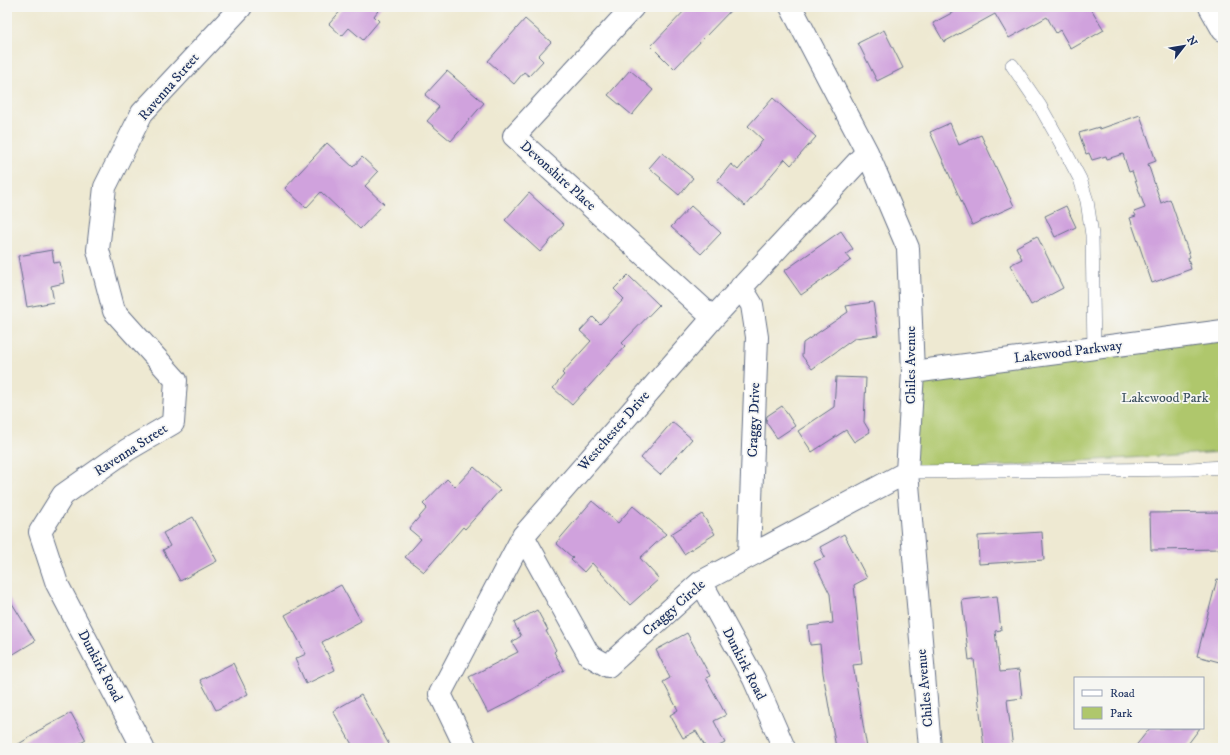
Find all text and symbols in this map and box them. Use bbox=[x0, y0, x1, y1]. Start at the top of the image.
north arrow bbox=[1164, 26, 1204, 66]
text: N bbox=[1183, 34, 1200, 49]
street label: Ravenna Street bbox=[135, 49, 204, 125]
street label: Devonshire Place bbox=[516, 137, 600, 215]
street label: Chiles Avenue bbox=[902, 326, 920, 404]
street label: Lakewood Parkway bbox=[1013, 336, 1123, 368]
street label: Craggy Drive bbox=[744, 382, 764, 458]
street label: Westchester Drive bbox=[574, 387, 654, 476]
park label: Lakewood Park bbox=[1121, 389, 1209, 407]
street label: Ravenna Street bbox=[91, 419, 171, 480]
street label: Craggy Circle bbox=[639, 576, 709, 640]
street label: Dunkirk Road bbox=[718, 625, 770, 703]
street label: Dunkirk Road bbox=[73, 627, 127, 705]
street label: Chiles Avenue bbox=[913, 648, 937, 728]
legend bbox=[1074, 677, 1204, 729]
text: Road bbox=[1110, 686, 1135, 701]
text: Park bbox=[1110, 706, 1132, 721]

